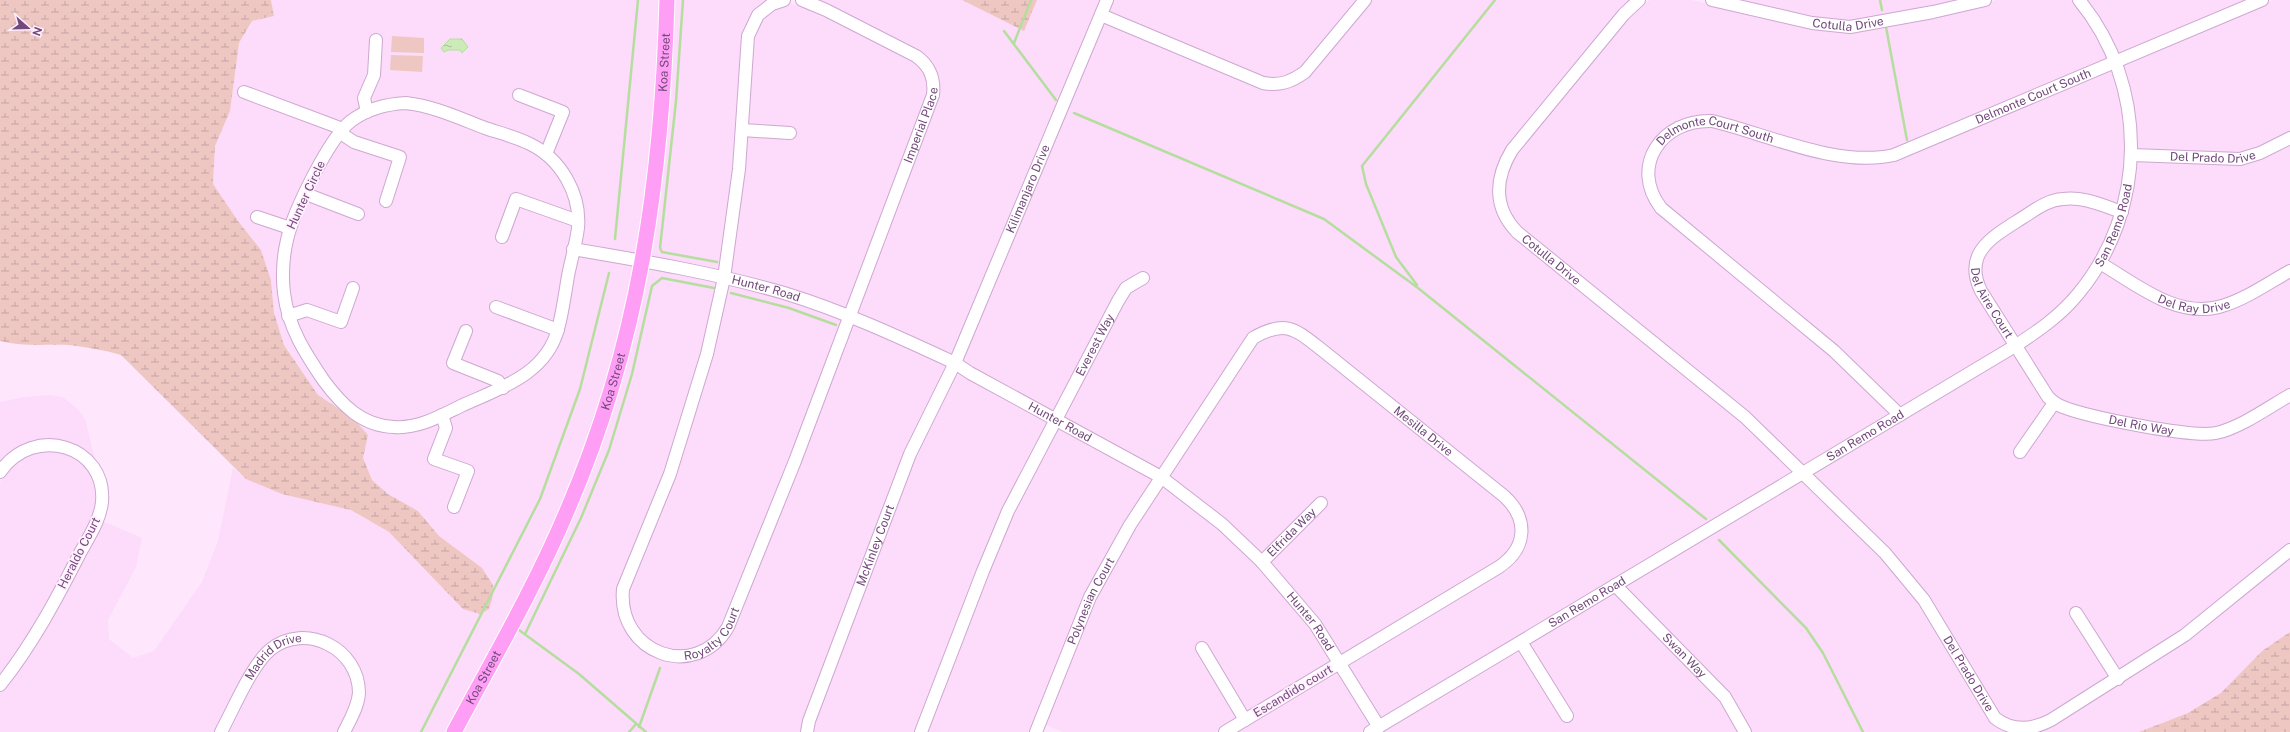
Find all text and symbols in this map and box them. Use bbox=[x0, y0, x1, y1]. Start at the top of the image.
north arrow bbox=[8, 8, 48, 48]
street label: Cotulla Drive bbox=[1812, 14, 1885, 34]
text: N bbox=[30, 25, 45, 38]
street label: Koa Street bbox=[656, 32, 673, 92]
street label: Delmonte Court South bbox=[1973, 66, 2093, 127]
street label: Imperial Place bbox=[901, 87, 941, 165]
street label: Delmonte Court South bbox=[1653, 113, 1776, 148]
street label: Kilimanjaro Drive bbox=[1003, 142, 1053, 235]
street label: Del Prado Drive bbox=[2170, 148, 2257, 166]
street label: Hunter Circle bbox=[284, 158, 328, 232]
street label: San Remo Road bbox=[2092, 183, 2135, 269]
street label: Cotulla Drive bbox=[1519, 232, 1584, 288]
street label: Del Aire Court bbox=[1968, 267, 2016, 341]
street label: Hunter Road bbox=[730, 273, 802, 305]
street label: Del Ray Drive bbox=[2155, 291, 2232, 316]
street label: Everest Way bbox=[1073, 311, 1117, 378]
street label: Koa Street bbox=[598, 351, 628, 412]
street label: Hunter Road bbox=[1026, 399, 1094, 445]
street label: Mesilla Drive bbox=[1391, 403, 1456, 459]
street label: San Remo Road bbox=[1824, 407, 1906, 464]
street label: Del Rio Way bbox=[2107, 413, 2175, 438]
street label: McKinley Court bbox=[854, 502, 897, 588]
street label: Elfrida Way bbox=[1264, 505, 1319, 560]
street label: Heraldo Court bbox=[55, 515, 103, 591]
street label: Polynesian Court bbox=[1065, 555, 1118, 647]
street label: San Remo Road bbox=[1546, 574, 1628, 631]
street label: Hunter Road bbox=[1284, 589, 1337, 653]
street label: Royalty Court bbox=[683, 605, 742, 663]
street label: Swan Way bbox=[1659, 630, 1710, 681]
street label: Madrid Drive bbox=[242, 631, 302, 683]
street label: Del Prado Drive bbox=[1940, 633, 1997, 714]
street label: Koa Street bbox=[463, 648, 504, 707]
street label: Escandido court bbox=[1251, 662, 1335, 720]

